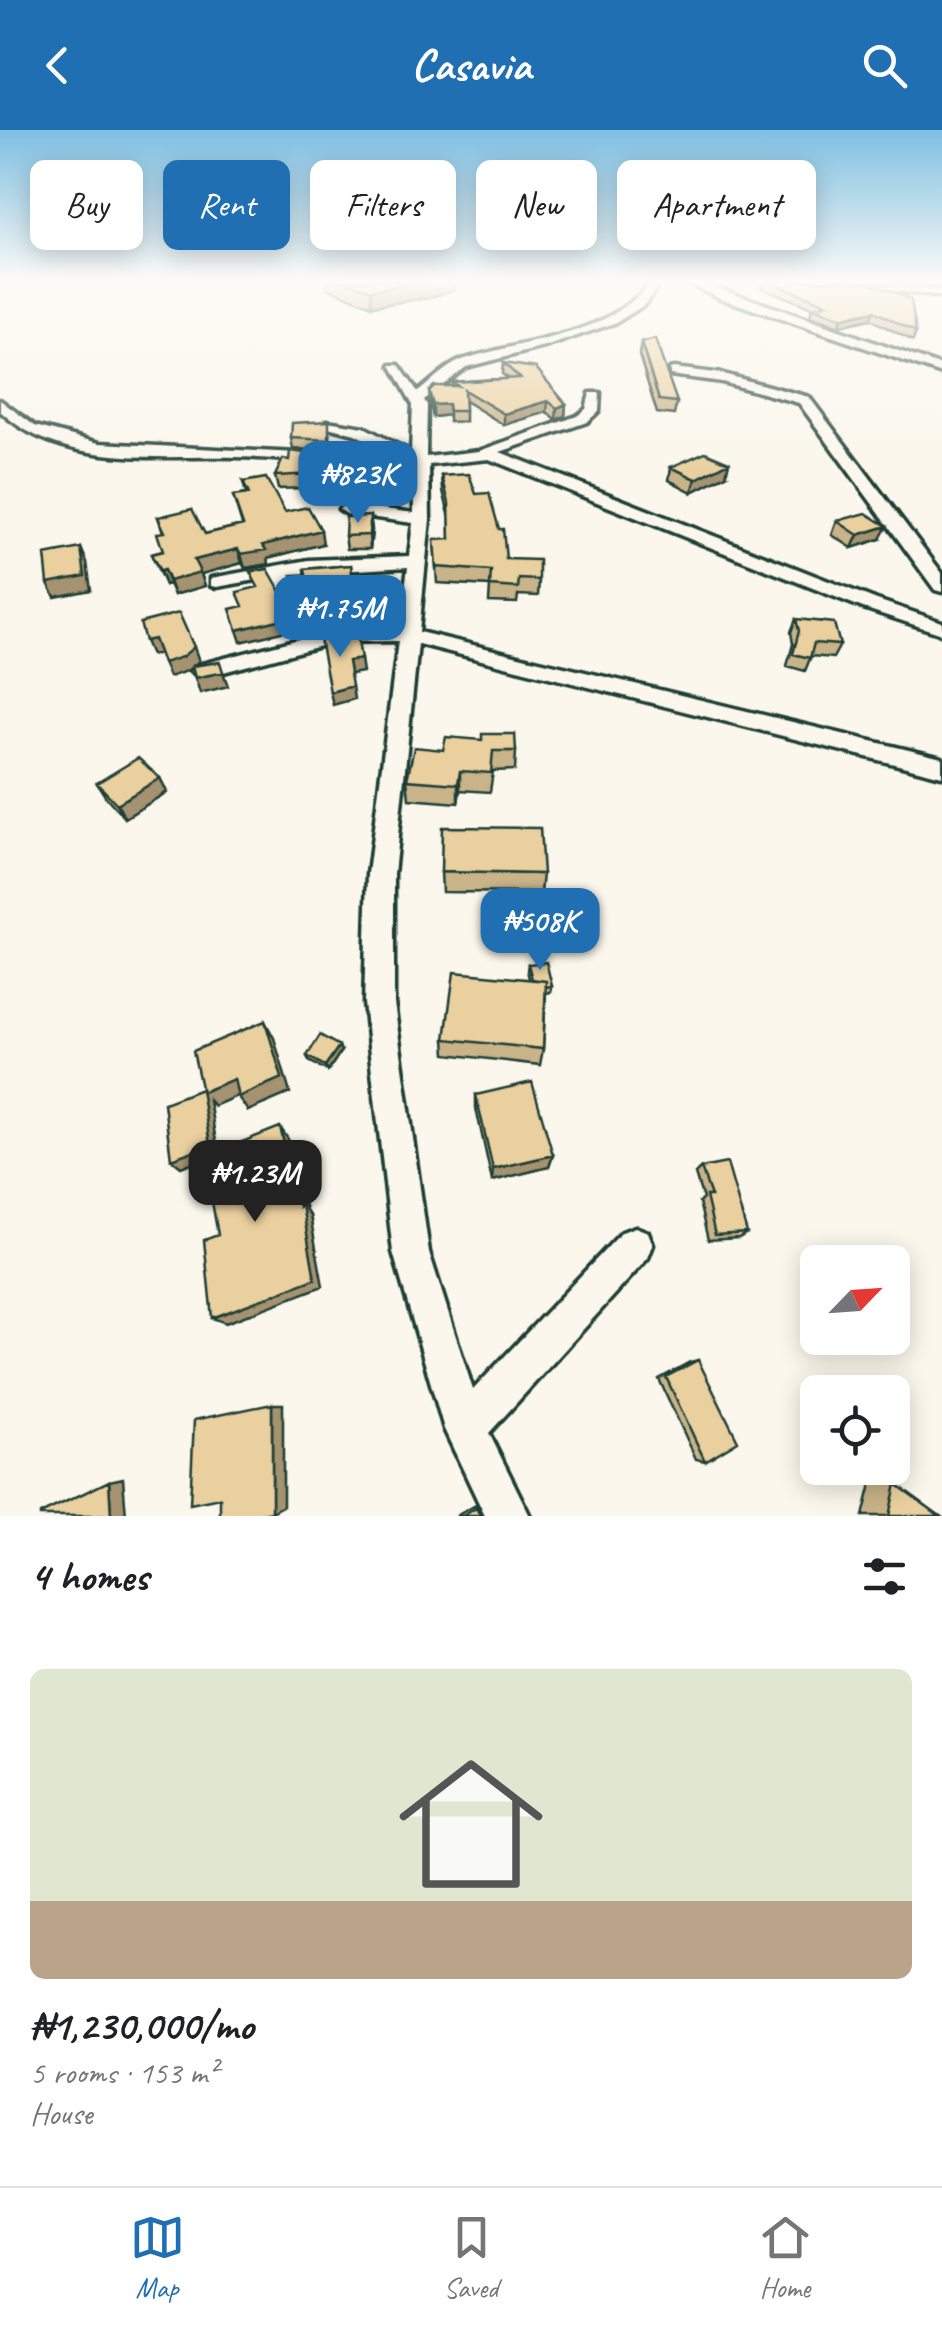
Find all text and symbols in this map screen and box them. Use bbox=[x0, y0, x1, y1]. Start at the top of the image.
text: Casavia bbox=[411, 37, 531, 94]
icon: back bbox=[30, 38, 85, 93]
icon: search bbox=[857, 38, 912, 93]
chip: Buy bbox=[30, 160, 143, 250]
chip: Rent bbox=[163, 160, 290, 250]
chip: Filters bbox=[310, 160, 456, 250]
chip: New bbox=[476, 160, 597, 250]
chip: Apartment bbox=[617, 160, 816, 250]
pin: ₦823K bbox=[288, 441, 428, 526]
text: ₦823K bbox=[320, 453, 396, 494]
pin: ₦1.75M bbox=[259, 575, 421, 660]
text: ₦1.75M bbox=[296, 587, 384, 628]
pin: ₦508K bbox=[470, 888, 610, 973]
text: ₦508K bbox=[503, 900, 577, 941]
pin: ₦1.23M bbox=[174, 1140, 336, 1225]
text: ₦1.23M bbox=[211, 1152, 299, 1193]
north arrow bbox=[800, 1245, 910, 1355]
map controls bbox=[800, 1245, 910, 1485]
button: locate bbox=[800, 1375, 910, 1485]
icon: filters bbox=[857, 1549, 912, 1604]
text: 4 homes bbox=[30, 1550, 149, 1603]
icon: home bbox=[381, 1734, 561, 1914]
text: ₦1,230,000/mo bbox=[30, 1999, 253, 2052]
text: 5 rooms · 153 m² bbox=[30, 2052, 217, 2093]
text: House bbox=[30, 2093, 92, 2134]
tab: Map bbox=[130, 2210, 185, 2305]
tab: Saved bbox=[444, 2210, 499, 2305]
tab: Home bbox=[758, 2210, 813, 2305]

